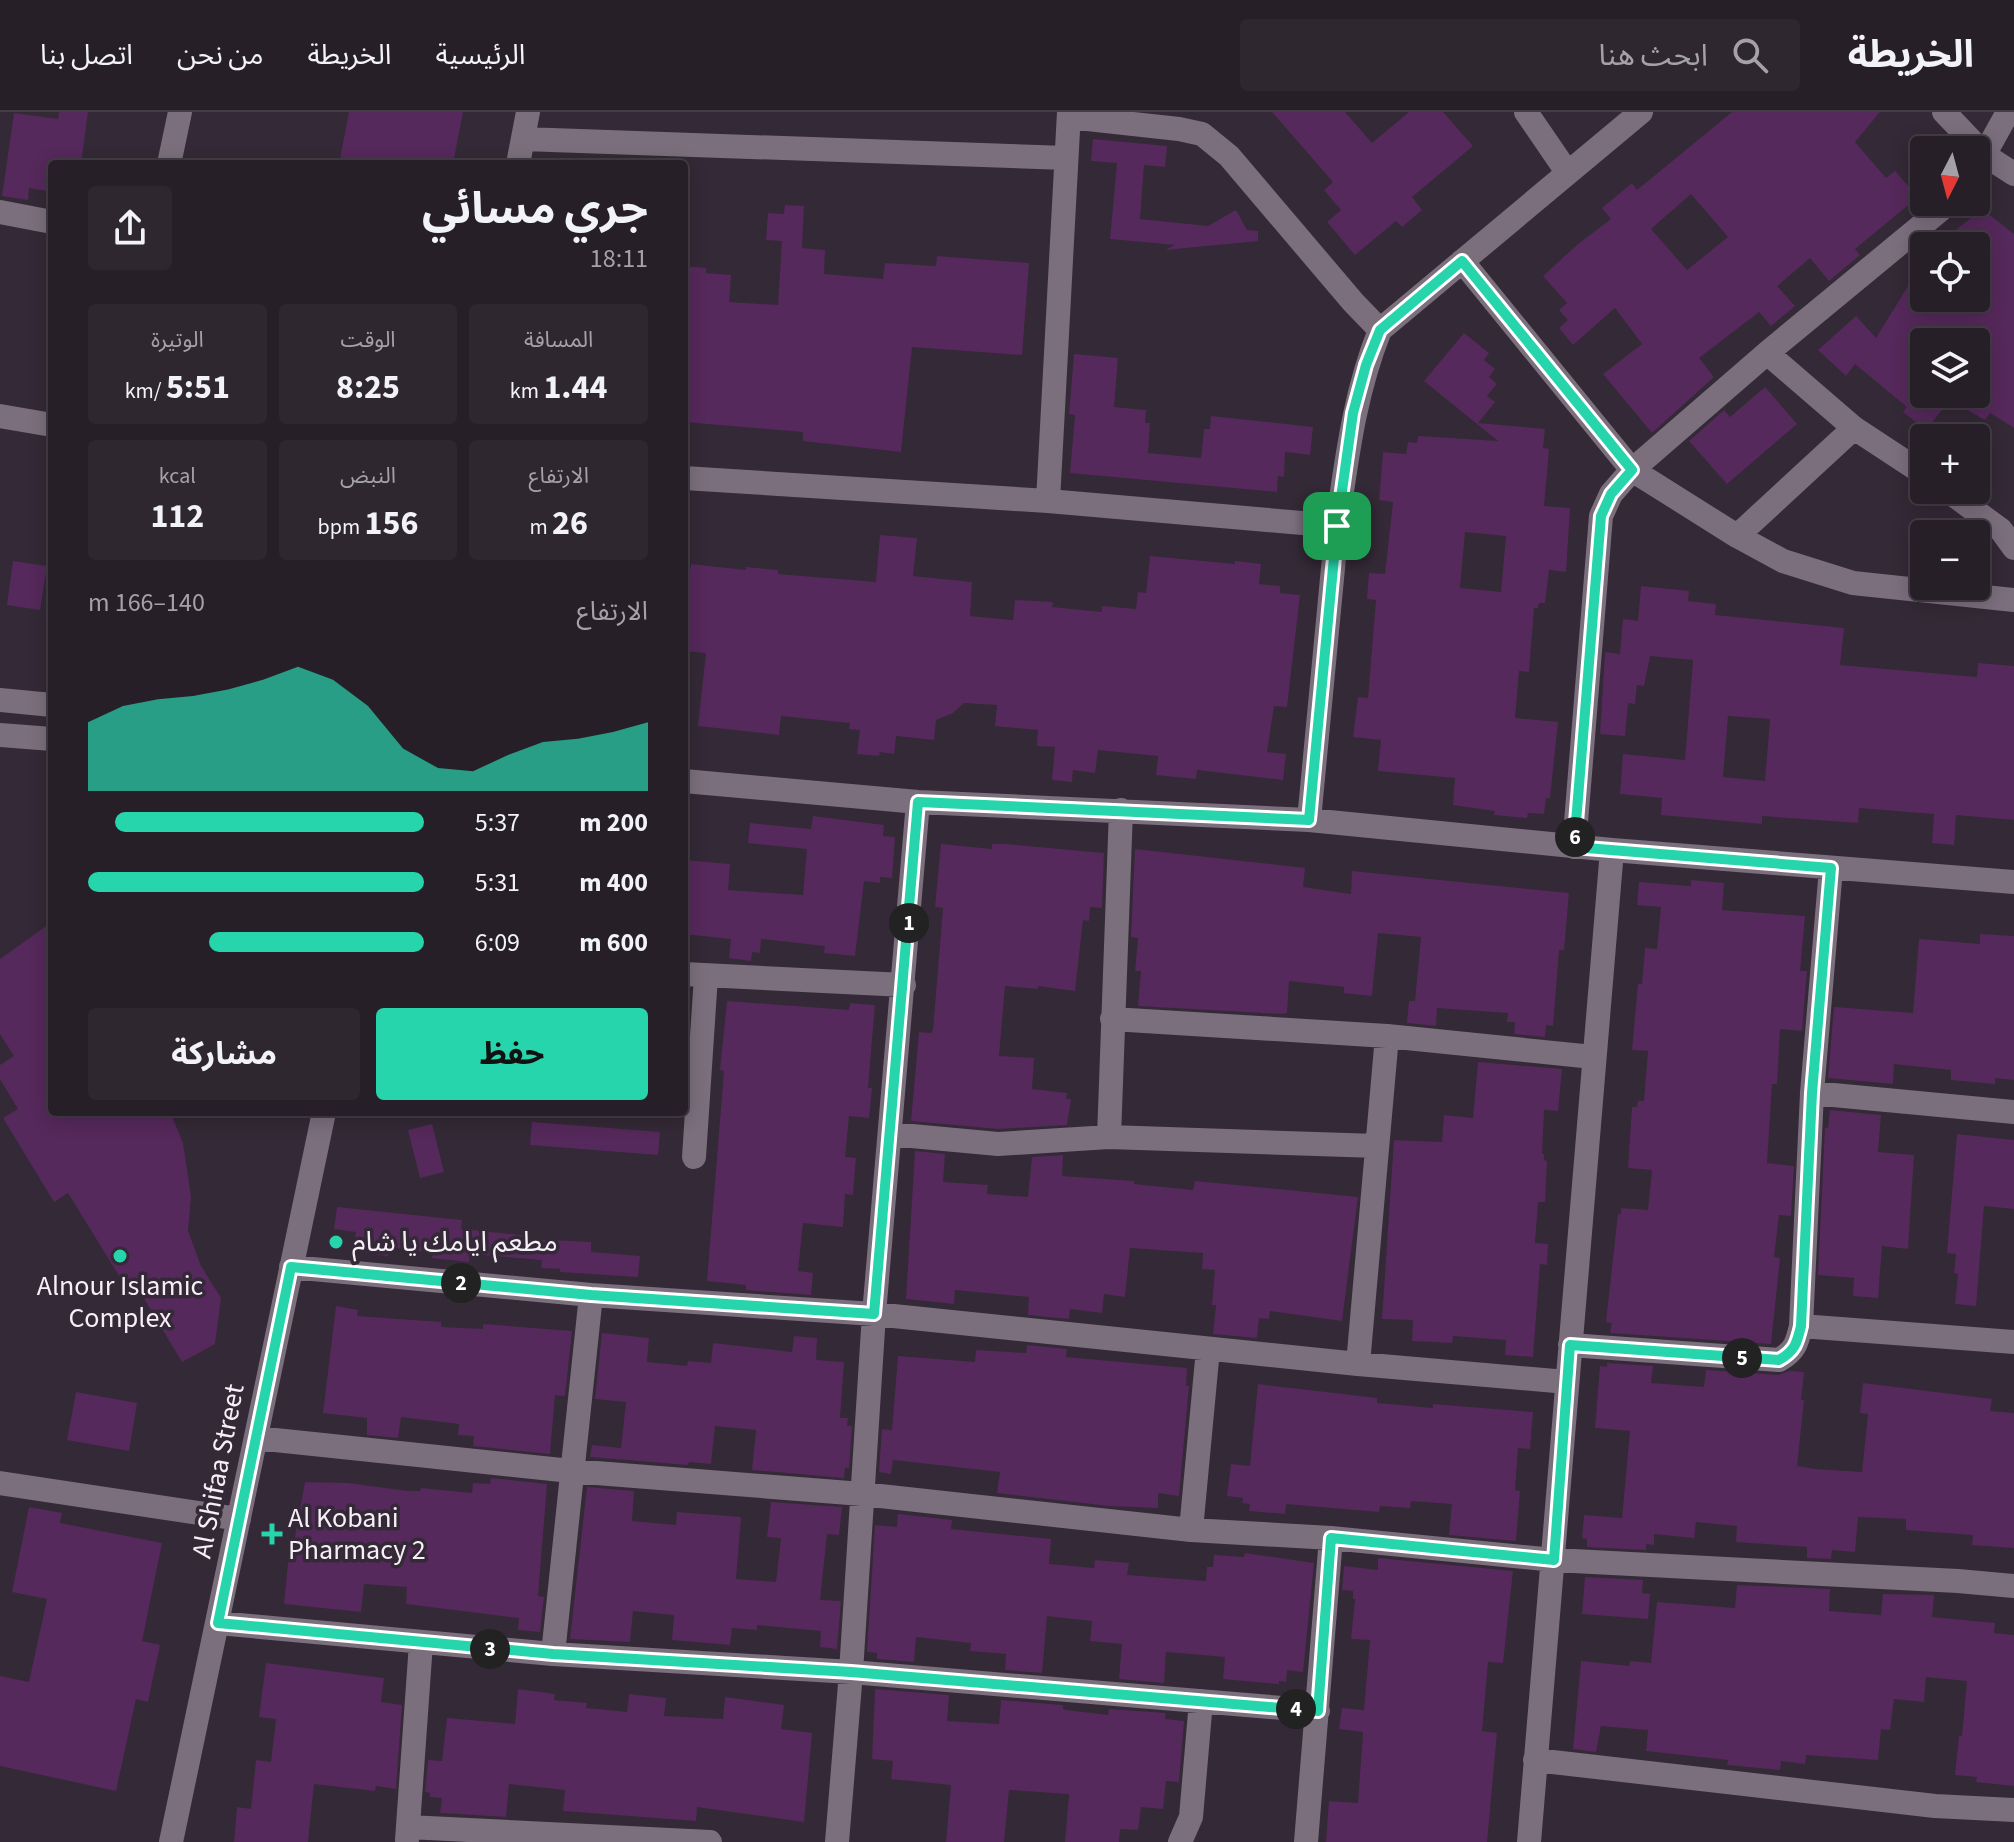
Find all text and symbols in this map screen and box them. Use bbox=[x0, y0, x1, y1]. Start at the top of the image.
search box bbox=[1240, 19, 1800, 91]
text: الخريطة bbox=[1848, 28, 1974, 82]
icon: search bbox=[1728, 33, 1772, 77]
text: ابحث هنا bbox=[1598, 34, 1708, 77]
text: اتصل بنا bbox=[40, 35, 133, 75]
text: من نحن bbox=[177, 35, 264, 75]
text: الخريطة bbox=[308, 35, 391, 75]
text: الرئيسية bbox=[435, 35, 525, 75]
north arrow bbox=[1910, 136, 1990, 216]
map controls bbox=[1910, 136, 1990, 600]
text: جري مسائي bbox=[422, 178, 648, 241]
button: share bbox=[88, 186, 172, 270]
button: locate bbox=[1910, 232, 1990, 312]
text: 18:11 bbox=[590, 240, 648, 277]
text: الوتيرة bbox=[151, 324, 204, 356]
text: الوقت bbox=[340, 324, 396, 356]
text: المسافة bbox=[524, 324, 593, 356]
button: layers bbox=[1910, 328, 1990, 408]
text: 5:51 bbox=[166, 363, 230, 412]
text: 8:25 bbox=[336, 363, 400, 412]
text: 1.44 bbox=[543, 363, 607, 412]
text: /km bbox=[125, 375, 166, 407]
text: km bbox=[510, 375, 543, 407]
button: + bbox=[1910, 424, 1990, 504]
text: kcal bbox=[159, 460, 196, 492]
text: النبض bbox=[340, 460, 396, 492]
text: الارتفاع bbox=[528, 460, 589, 492]
text: 112 bbox=[150, 492, 204, 541]
pin bbox=[1303, 492, 1371, 560]
text: 156 bbox=[365, 499, 418, 548]
text: 26 bbox=[552, 499, 588, 548]
icon: arrive bbox=[1315, 504, 1359, 548]
text: bpm bbox=[318, 511, 365, 543]
text: m bbox=[529, 511, 552, 543]
button: − bbox=[1910, 520, 1990, 600]
text: 140–166 m bbox=[88, 584, 205, 621]
text: الارتفاع bbox=[577, 593, 648, 630]
text: 5:37 bbox=[475, 804, 520, 841]
text: 200 m bbox=[579, 804, 648, 841]
pin: 6 bbox=[1555, 817, 1595, 857]
text: 6 bbox=[1569, 821, 1581, 853]
text: 5:31 bbox=[475, 864, 520, 901]
text: 400 m bbox=[579, 864, 648, 901]
pin: 1 bbox=[889, 903, 929, 943]
text: 1 bbox=[903, 907, 915, 939]
text: 6:09 bbox=[475, 924, 520, 961]
text: 600 m bbox=[579, 924, 648, 961]
button: مشاركة bbox=[88, 1008, 360, 1100]
button: حفظ bbox=[376, 1008, 648, 1100]
place label: مطعم ايامك يا شام bbox=[352, 1222, 558, 1263]
marker: مطعم ايامك يا شام bbox=[327, 1233, 345, 1251]
marker: Alnour Islamic Complex bbox=[111, 1247, 129, 1265]
pin: 2 bbox=[441, 1263, 481, 1303]
place label: Alnour Islamic Complex bbox=[37, 1266, 204, 1338]
text: 2 bbox=[455, 1267, 467, 1299]
pin: 5 bbox=[1722, 1338, 1762, 1378]
text: 5 bbox=[1736, 1342, 1748, 1374]
street label: Al Shifaa Street bbox=[182, 1380, 255, 1561]
place label: Al Kobani Pharmacy 2 bbox=[288, 1498, 426, 1570]
marker: Al Kobani Pharmacy 2 bbox=[263, 1525, 281, 1543]
pin: 3 bbox=[470, 1629, 510, 1669]
text: 3 bbox=[484, 1633, 496, 1665]
pin: 4 bbox=[1276, 1689, 1316, 1729]
text: 4 bbox=[1290, 1693, 1302, 1725]

